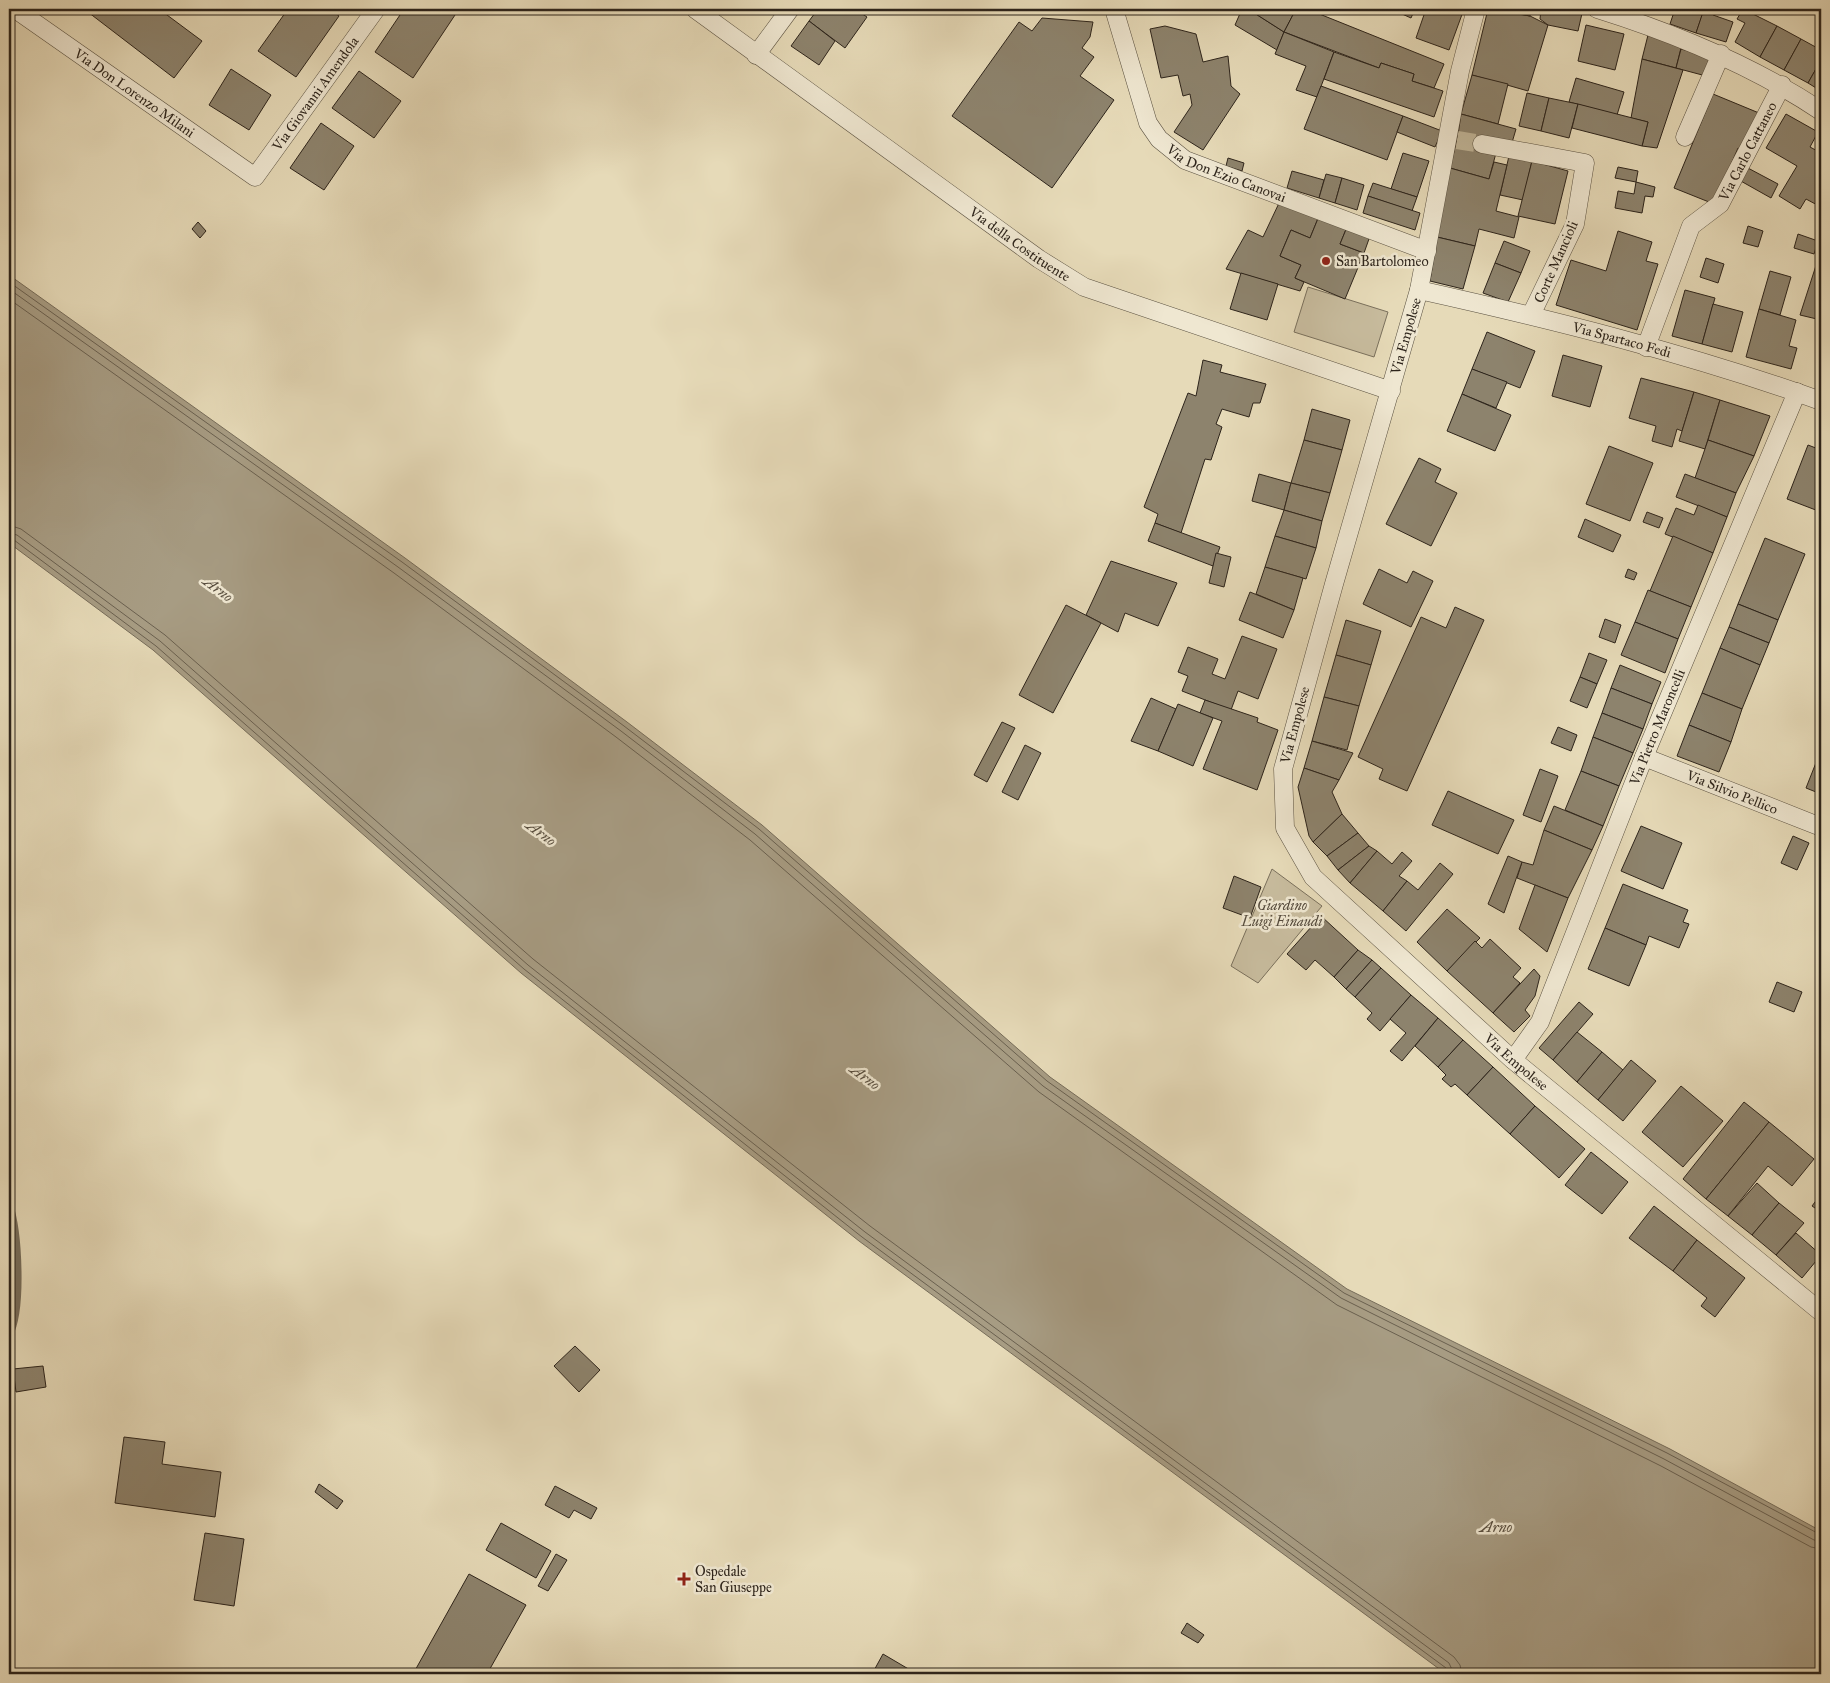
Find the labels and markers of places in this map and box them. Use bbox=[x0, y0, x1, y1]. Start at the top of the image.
place label: San Bartolomeo bbox=[1336, 253, 1429, 270]
marker: San Bartolomeo bbox=[1320, 255, 1332, 267]
place label: Ospedale San Giuseppe bbox=[695, 1563, 772, 1596]
marker: Ospedale San Giuseppe bbox=[677, 1572, 691, 1586]

